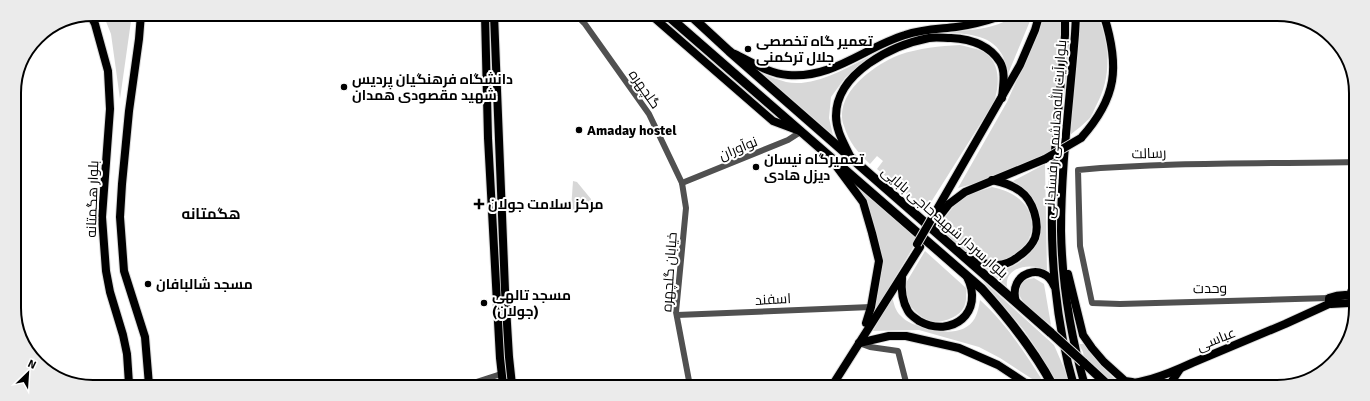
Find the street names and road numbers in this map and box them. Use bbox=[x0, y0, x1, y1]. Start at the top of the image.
street label: بلوار آیت الله هاشمی رفسنجانی bbox=[1040, 39, 1070, 219]
street label: گلچهره bbox=[624, 66, 664, 113]
street label: نوآوران bbox=[716, 133, 760, 164]
street label: رسالت bbox=[1131, 144, 1167, 163]
street label: بلوار هگمتانه bbox=[83, 160, 102, 238]
street label: بلوار سردار شهید حاجی بابایی bbox=[878, 163, 1011, 282]
street label: خیابان گلچهره bbox=[658, 231, 682, 313]
street label: وحدت bbox=[1193, 280, 1227, 297]
street label: اسفند bbox=[755, 290, 791, 309]
street label: عباسی bbox=[1194, 324, 1238, 355]

